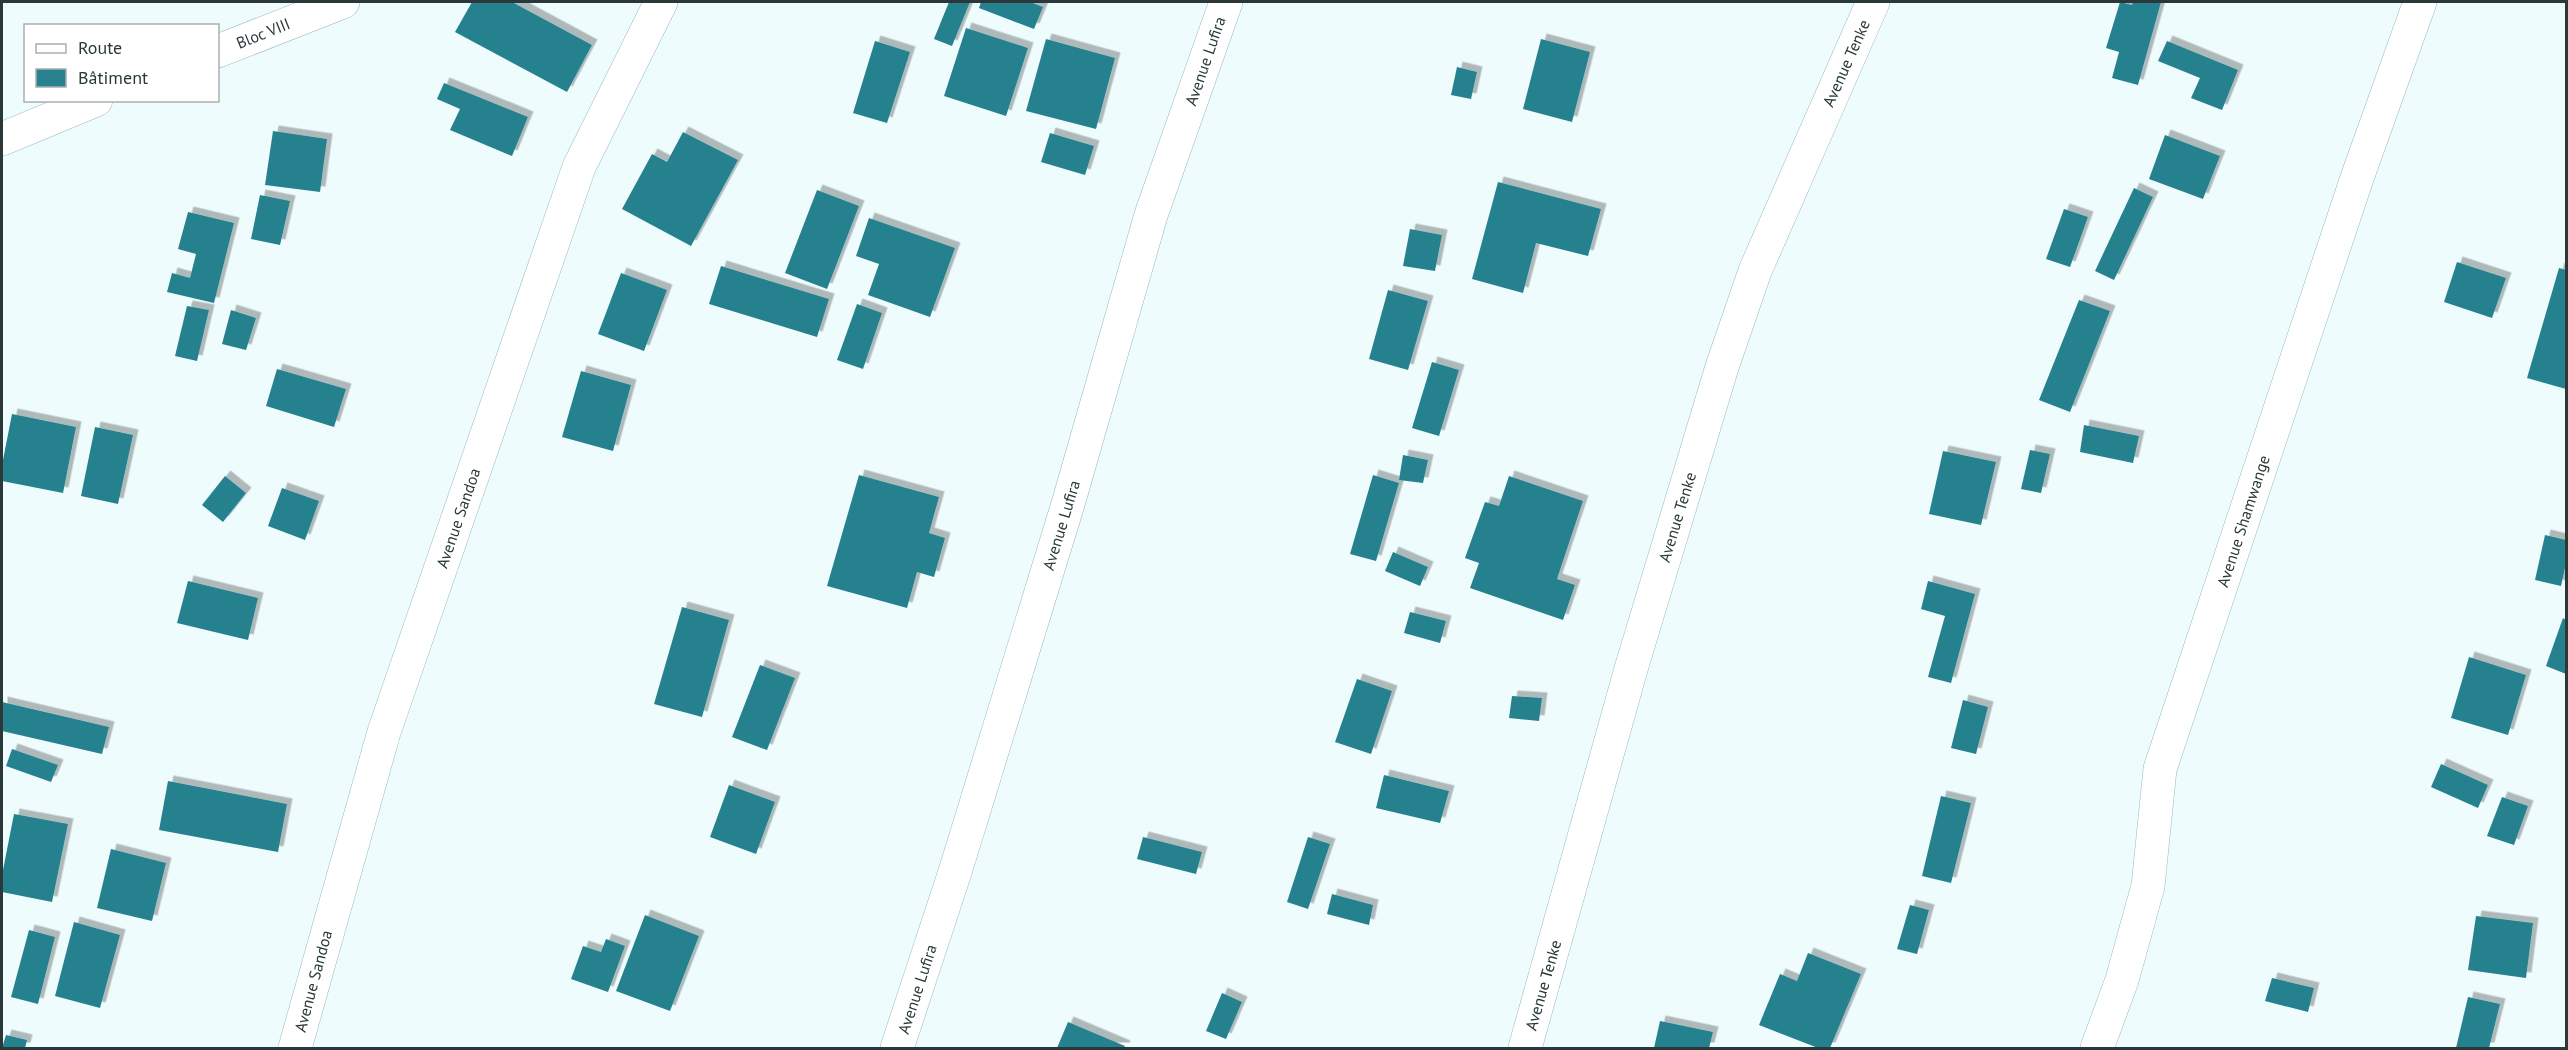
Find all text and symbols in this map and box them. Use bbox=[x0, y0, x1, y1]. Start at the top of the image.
street label: Bloc VIII bbox=[233, 13, 293, 53]
street label: Avenue Lufira bbox=[1180, 14, 1230, 108]
street label: Avenue Tenke bbox=[1818, 16, 1874, 110]
legend bbox=[24, 24, 219, 102]
text: Route bbox=[78, 36, 122, 59]
text: Bâtiment bbox=[78, 66, 148, 89]
street label: Avenue Shamwange bbox=[2212, 452, 2274, 590]
street label: Avenue Sandoa bbox=[432, 465, 484, 571]
street label: Avenue Tenke bbox=[1654, 470, 1700, 564]
street label: Avenue Lufira bbox=[1038, 478, 1084, 572]
street label: Avenue Sandoa bbox=[290, 928, 336, 1034]
street label: Avenue Tenke bbox=[1521, 938, 1565, 1032]
street label: Avenue Lufira bbox=[893, 942, 941, 1036]

